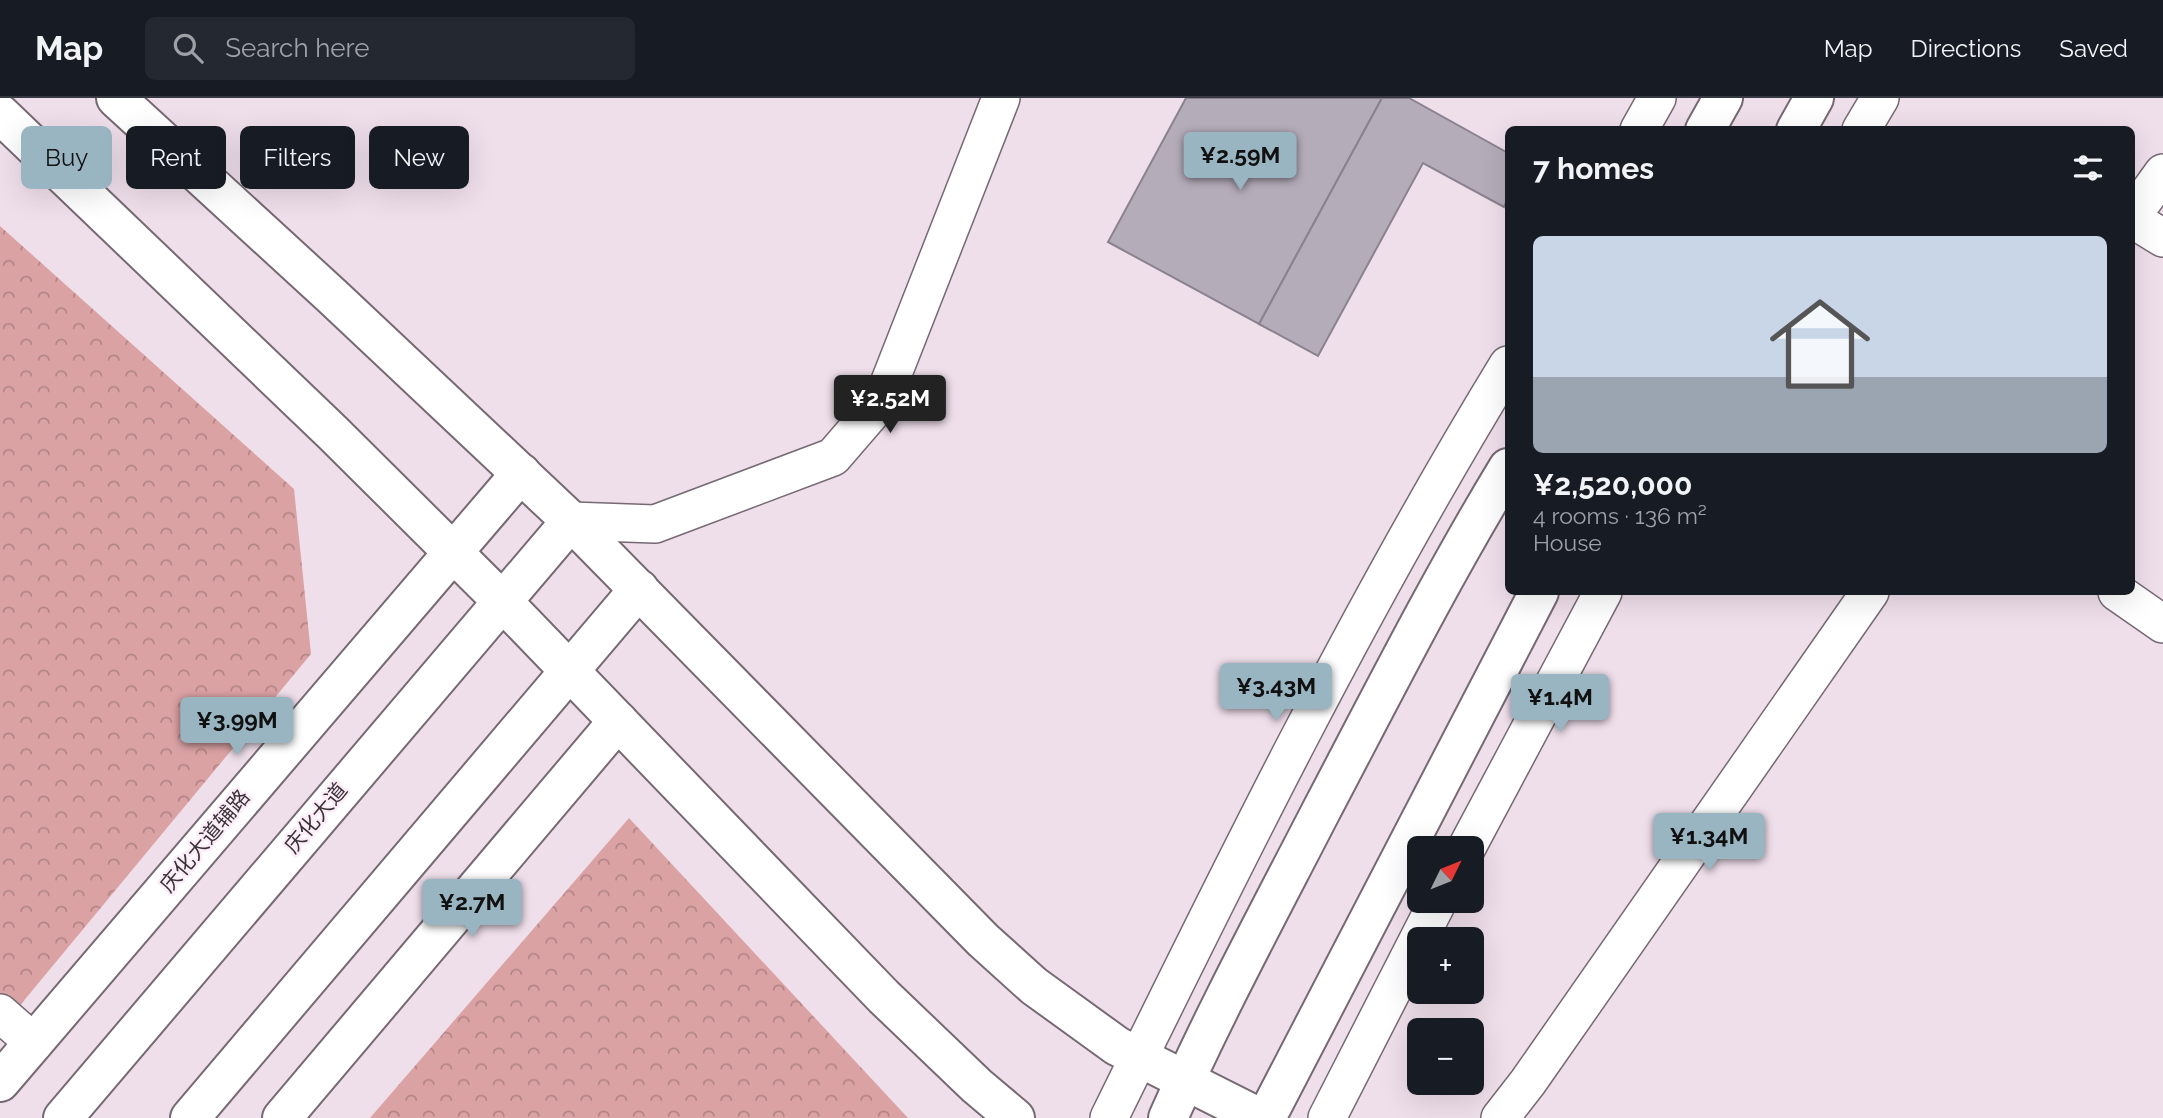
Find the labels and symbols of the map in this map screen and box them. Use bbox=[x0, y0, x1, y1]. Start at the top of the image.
pin: ¥2.59M bbox=[1183, 132, 1297, 192]
pin: ¥2.52M bbox=[833, 376, 947, 435]
pin: ¥3.43M bbox=[1219, 664, 1333, 723]
pin: ¥1.4M bbox=[1511, 674, 1609, 734]
pin: ¥3.99M bbox=[180, 698, 294, 757]
street label: 庆化大道 bbox=[279, 777, 352, 858]
street label: 庆化大道辅路 bbox=[155, 784, 255, 897]
pin: ¥1.34M bbox=[1652, 814, 1766, 873]
north arrow bbox=[1407, 836, 1484, 914]
pin: ¥2.7M bbox=[423, 880, 521, 939]

